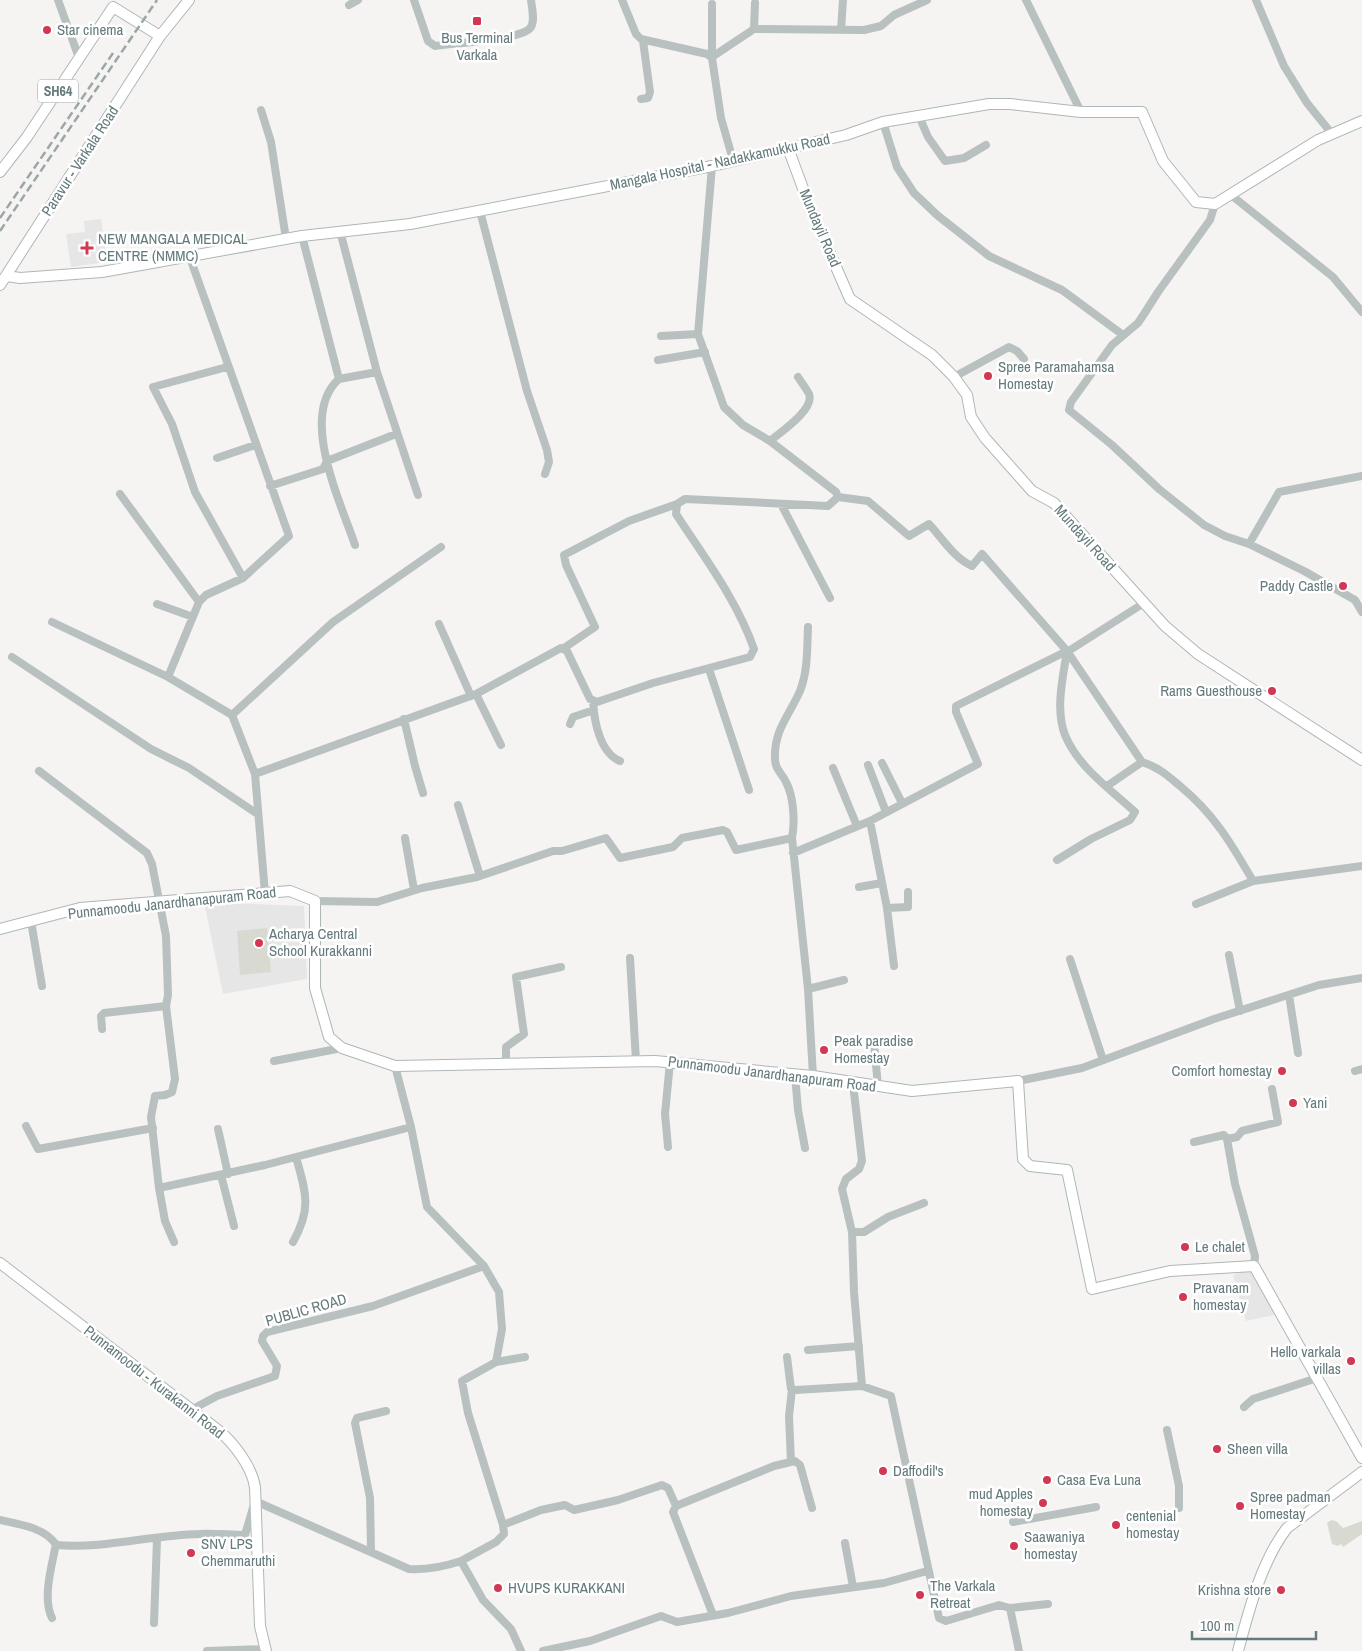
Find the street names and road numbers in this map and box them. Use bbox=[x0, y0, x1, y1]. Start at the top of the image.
road number: SH64 bbox=[38, 80, 78, 102]
street label: Paravur - Varkala Road bbox=[36, 101, 123, 220]
street label: Mangala Hospital - Nadakkamukku Road bbox=[608, 128, 832, 195]
street label: Mundayil Road bbox=[795, 186, 846, 270]
street label: Mundayil Road bbox=[1050, 500, 1121, 575]
street label: Punnamoodu Janardhanapuram Road bbox=[67, 881, 277, 924]
street label: Punnamoodu Janardhanapuram Road bbox=[667, 1050, 877, 1097]
street label: PUBLIC ROAD bbox=[263, 1288, 349, 1331]
street label: Punnamoodu - Kurakanni Road bbox=[80, 1320, 229, 1443]

